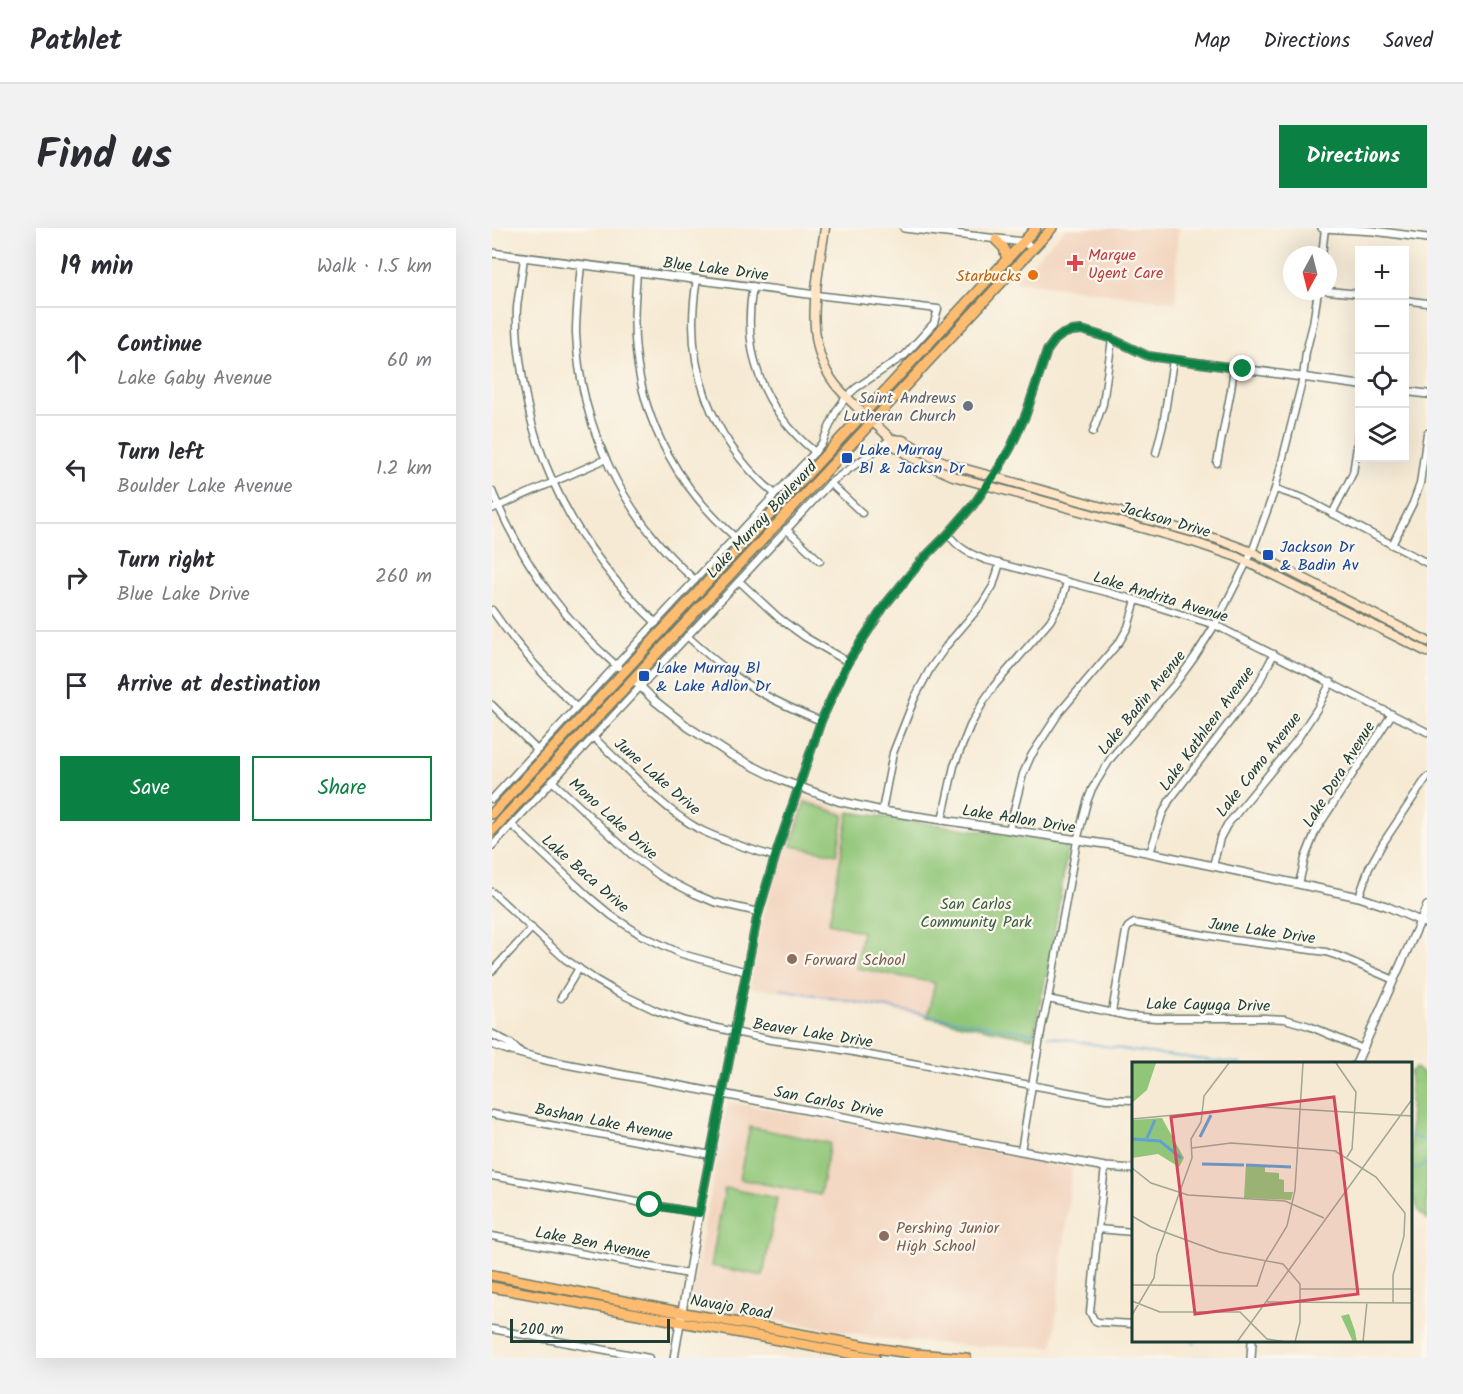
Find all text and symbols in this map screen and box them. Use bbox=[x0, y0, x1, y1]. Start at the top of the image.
text: Pathlet bbox=[30, 19, 122, 64]
text: Map bbox=[1194, 25, 1230, 58]
text: Directions bbox=[1263, 25, 1350, 58]
text: Saved bbox=[1383, 25, 1433, 58]
text: Find us bbox=[36, 123, 172, 190]
button: Directions bbox=[1279, 125, 1427, 188]
place label: Marque Ugent Care bbox=[1088, 243, 1163, 286]
text: 19 min bbox=[60, 246, 133, 288]
north arrow bbox=[1283, 246, 1337, 300]
map controls bbox=[1355, 246, 1409, 462]
button: + bbox=[1355, 246, 1409, 300]
text: Walk · 1.5 km bbox=[317, 251, 432, 283]
street label: Blue Lake Drive bbox=[662, 251, 770, 288]
marker: Marque Ugent Care bbox=[1066, 254, 1084, 272]
place label: Starbucks bbox=[956, 264, 1021, 289]
marker: Starbucks bbox=[1026, 268, 1040, 282]
button: − bbox=[1355, 300, 1409, 354]
text: Continue bbox=[117, 328, 202, 363]
icon: ahead bbox=[60, 345, 93, 378]
text: 60 m bbox=[387, 345, 432, 377]
button: locate bbox=[1355, 354, 1409, 408]
route end bbox=[1229, 355, 1255, 381]
text: Lake Gaby Avenue bbox=[117, 363, 272, 395]
place label: Saint Andrews Lutheran Church bbox=[843, 386, 956, 429]
marker: Saint Andrews Lutheran Church bbox=[961, 399, 975, 413]
button: layers bbox=[1355, 408, 1409, 462]
text: Turn left bbox=[117, 436, 204, 471]
place label: Lake Murray Bl & Jacksn Dr bbox=[859, 438, 966, 481]
marker: Lake Murray Bl & Jacksn Dr bbox=[840, 451, 854, 465]
icon: left bbox=[60, 453, 93, 486]
text: 1.2 km bbox=[376, 453, 432, 485]
street label: Lake Murray Boulevard bbox=[701, 455, 824, 585]
text: Boulder Lake Avenue bbox=[117, 471, 293, 503]
street label: Jackson Drive bbox=[1118, 496, 1213, 545]
place label: Jackson Dr & Badin Av bbox=[1280, 535, 1359, 578]
text: Turn right bbox=[117, 544, 215, 579]
marker: Jackson Dr & Badin Av bbox=[1261, 548, 1275, 562]
icon: right bbox=[60, 561, 93, 594]
text: 260 m bbox=[375, 561, 432, 593]
street label: Lake Andrita Avenue bbox=[1090, 565, 1231, 630]
text: Blue Lake Drive bbox=[117, 579, 250, 611]
street label: Lake Badin Avenue bbox=[1092, 645, 1192, 761]
place label: Lake Murray Bl & Lake Adlon Dr bbox=[656, 656, 772, 699]
street label: Lake Kathleen Avenue bbox=[1153, 661, 1261, 797]
text: Arrive at destination bbox=[117, 668, 320, 703]
icon: arrive bbox=[60, 669, 93, 702]
marker: Lake Murray Bl & Lake Adlon Dr bbox=[637, 669, 651, 683]
street label: Lake Como Avenue bbox=[1210, 707, 1308, 823]
street label: Lake Dora Avenue bbox=[1297, 717, 1382, 833]
street label: June Lake Drive bbox=[608, 732, 706, 822]
button: Save bbox=[60, 756, 240, 821]
button: Share bbox=[252, 756, 432, 821]
street label: Mono Lake Drive bbox=[563, 772, 663, 866]
street label: Lake Adlon Drive bbox=[960, 798, 1077, 841]
street label: Lake Baca Drive bbox=[536, 829, 635, 919]
park label: San Carlos Community Park bbox=[920, 892, 1032, 935]
street label: June Lake Drive bbox=[1207, 912, 1317, 951]
place label: Forward School bbox=[804, 948, 906, 973]
marker: Forward School bbox=[785, 952, 799, 966]
street label: Lake Cayuga Drive bbox=[1145, 992, 1270, 1019]
street label: Beaver Lake Drive bbox=[751, 1012, 875, 1055]
inset map bbox=[1132, 1062, 1412, 1343]
street label: San Carlos Drive bbox=[772, 1080, 886, 1125]
street label: Bashan Lake Avenue bbox=[533, 1097, 675, 1148]
route start bbox=[636, 1191, 662, 1217]
place label: Pershing Junior High School bbox=[896, 1216, 1001, 1259]
street label: Lake Ben Avenue bbox=[533, 1220, 652, 1267]
marker: Pershing Junior High School bbox=[877, 1229, 891, 1243]
street label: Navajo Road bbox=[688, 1288, 774, 1327]
scale bar bbox=[510, 1316, 670, 1344]
text: 200 m bbox=[519, 1317, 563, 1342]

